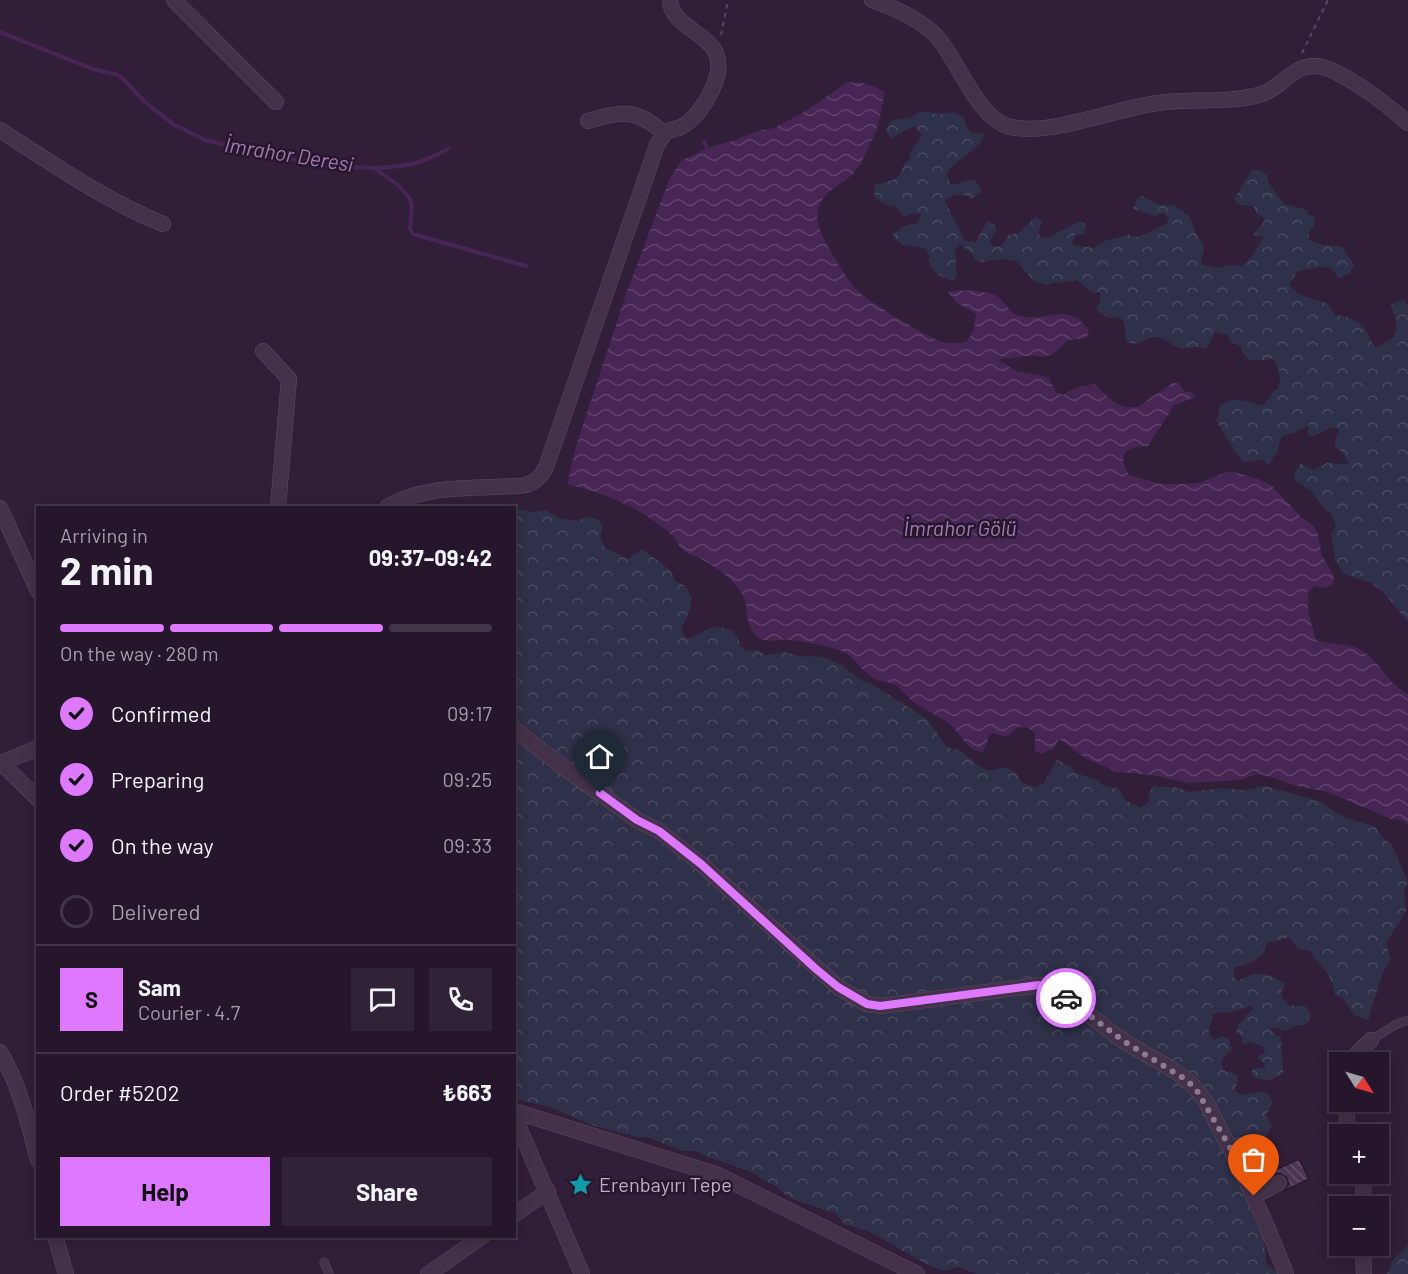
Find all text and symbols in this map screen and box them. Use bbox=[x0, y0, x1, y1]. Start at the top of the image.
water label: İmrahor Deresi bbox=[223, 131, 356, 176]
water label: İmrahor Gölü bbox=[904, 515, 1016, 540]
text: Arriving in bbox=[60, 523, 148, 547]
text: 09:37–09:42 bbox=[369, 544, 492, 570]
text: 2 min bbox=[60, 546, 153, 593]
text: On the way · 280 m bbox=[60, 641, 219, 665]
icon: check bbox=[60, 697, 93, 730]
text: Confirmed bbox=[111, 700, 211, 726]
text: 09:17 bbox=[447, 701, 492, 725]
pin bbox=[574, 731, 625, 793]
icon: home bbox=[583, 740, 616, 773]
icon: check bbox=[60, 763, 93, 796]
text: Preparing bbox=[111, 766, 204, 792]
text: 09:25 bbox=[443, 767, 492, 791]
icon: check bbox=[60, 829, 93, 862]
text: On the way bbox=[111, 832, 214, 858]
text: 09:33 bbox=[443, 833, 492, 857]
text: Delivered bbox=[111, 898, 200, 924]
button: chat bbox=[351, 968, 414, 1031]
button: phone bbox=[429, 968, 492, 1031]
courier bbox=[1036, 968, 1096, 1028]
text: Sam bbox=[138, 974, 181, 1000]
icon: car bbox=[1050, 982, 1083, 1015]
text: S bbox=[85, 986, 98, 1012]
text: Courier · 4.7 bbox=[138, 1000, 240, 1024]
north arrow bbox=[1329, 1052, 1389, 1112]
map controls bbox=[1329, 1052, 1389, 1256]
text: Order #5202 bbox=[60, 1079, 180, 1105]
text: ₺663 bbox=[442, 1079, 492, 1105]
button: + bbox=[1329, 1124, 1389, 1184]
pin bbox=[1228, 1134, 1279, 1196]
icon: bag bbox=[1237, 1143, 1270, 1176]
button: Help bbox=[60, 1157, 270, 1226]
button: Share bbox=[282, 1157, 492, 1226]
place icon: Erenbayırı Tepe bbox=[568, 1172, 594, 1198]
place label: Erenbayırı Tepe bbox=[599, 1172, 732, 1196]
button: − bbox=[1329, 1196, 1389, 1256]

